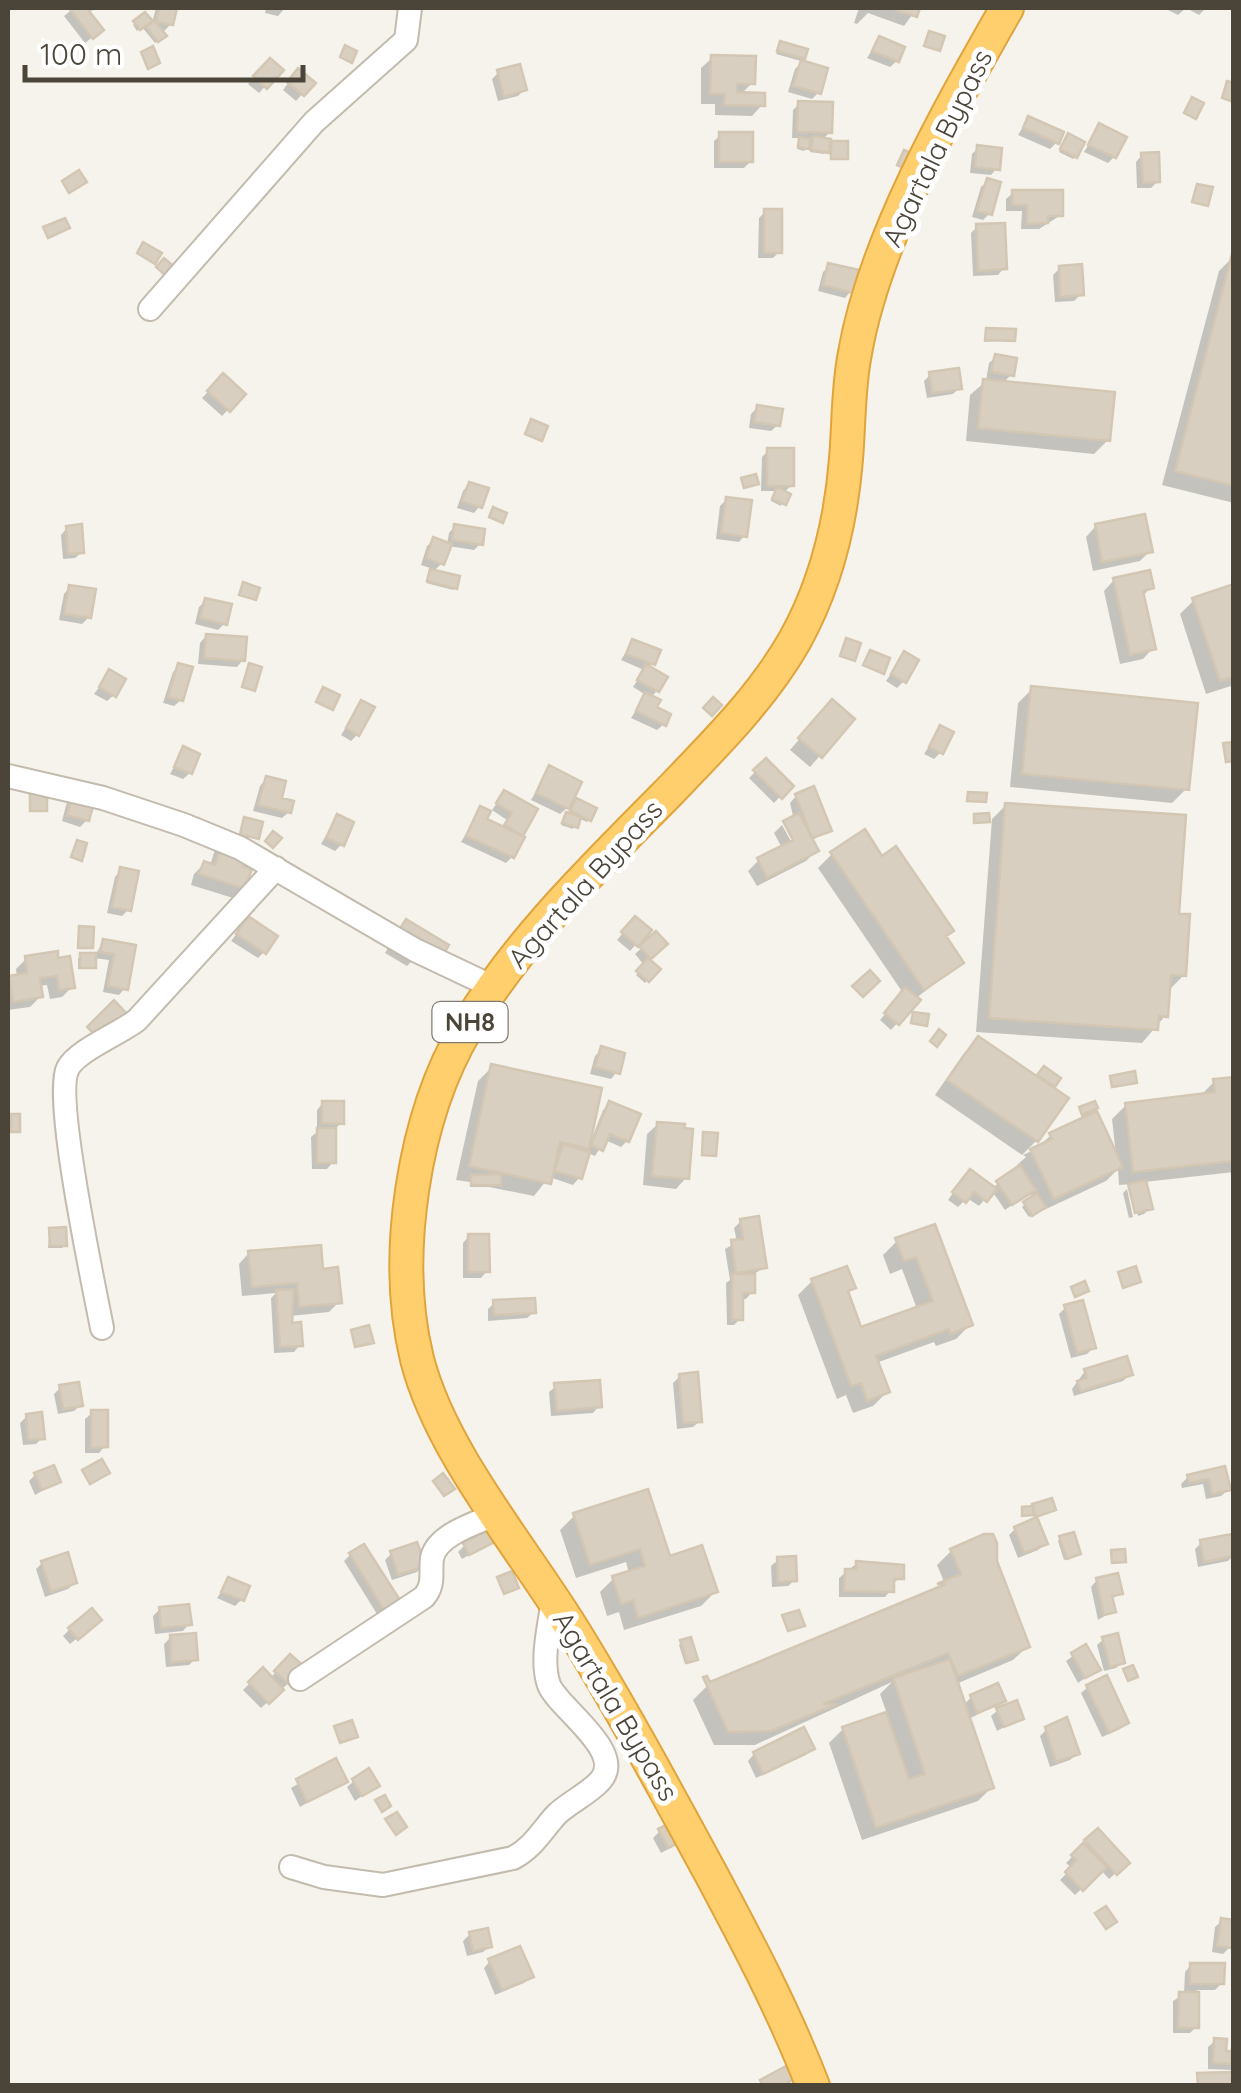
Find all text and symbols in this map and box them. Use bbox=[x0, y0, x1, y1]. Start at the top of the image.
scale bar bbox=[25, 20, 302, 82]
text: 100 m bbox=[40, 35, 122, 73]
street label: Agartala Bypass bbox=[874, 43, 999, 252]
street label: Agartala Bypass bbox=[500, 792, 670, 975]
road number: NH8 bbox=[432, 1002, 508, 1042]
street label: Agartala Bypass bbox=[546, 1605, 687, 1807]

